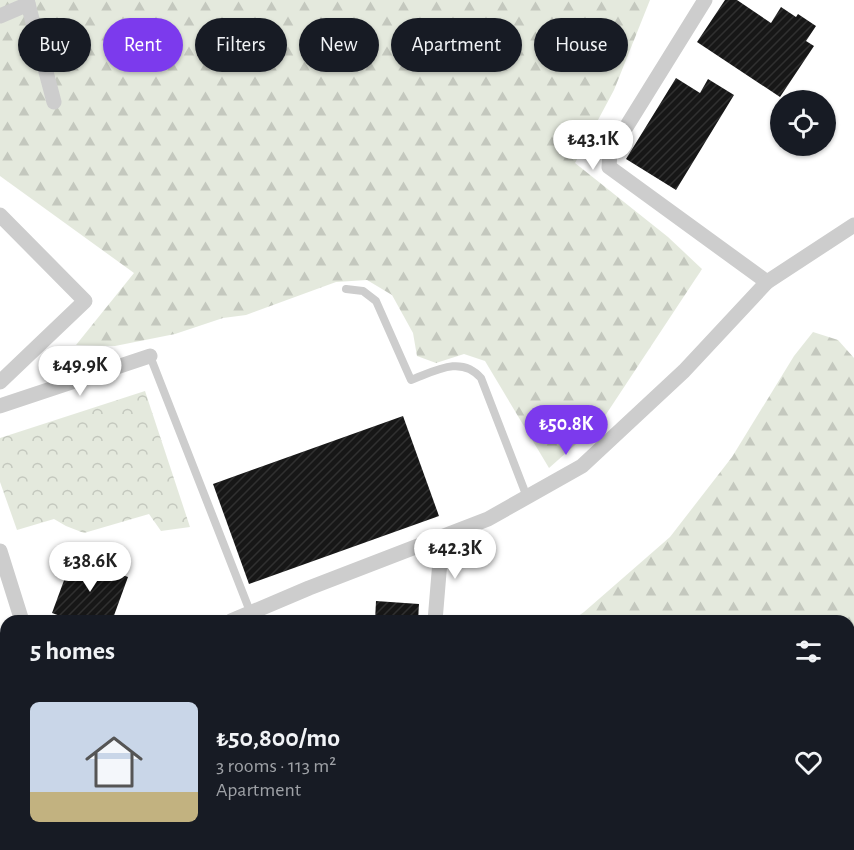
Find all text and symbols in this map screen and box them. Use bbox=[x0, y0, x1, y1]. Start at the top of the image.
chip: Buy bbox=[18, 18, 91, 72]
chip: Rent bbox=[103, 18, 183, 72]
chip: Filters bbox=[195, 18, 287, 72]
chip: New bbox=[299, 18, 379, 72]
chip: Apartment bbox=[391, 18, 522, 72]
chip: House bbox=[534, 18, 628, 72]
map controls bbox=[770, 90, 836, 156]
button: locate bbox=[770, 90, 836, 156]
pin: ₺43.1K bbox=[544, 120, 642, 171]
text: ₺43.1K bbox=[567, 129, 619, 149]
pin: ₺49.9K bbox=[31, 346, 129, 397]
text: ₺49.9K bbox=[52, 355, 108, 375]
pin: ₺50.8K bbox=[517, 405, 615, 456]
text: ₺50.8K bbox=[539, 414, 593, 434]
pin: ₺42.3K bbox=[406, 529, 504, 580]
text: ₺42.3K bbox=[428, 538, 482, 558]
pin: ₺38.6K bbox=[41, 542, 139, 593]
text: ₺38.6K bbox=[63, 551, 117, 571]
icon: filters bbox=[792, 635, 825, 668]
text: 5 homes bbox=[30, 638, 115, 664]
text: ₺50,800/mo bbox=[216, 725, 340, 751]
icon: home bbox=[78, 726, 150, 798]
icon: heart bbox=[792, 746, 825, 779]
text: 3 rooms · 113 m² bbox=[216, 756, 336, 776]
text: Apartment bbox=[216, 780, 301, 800]

